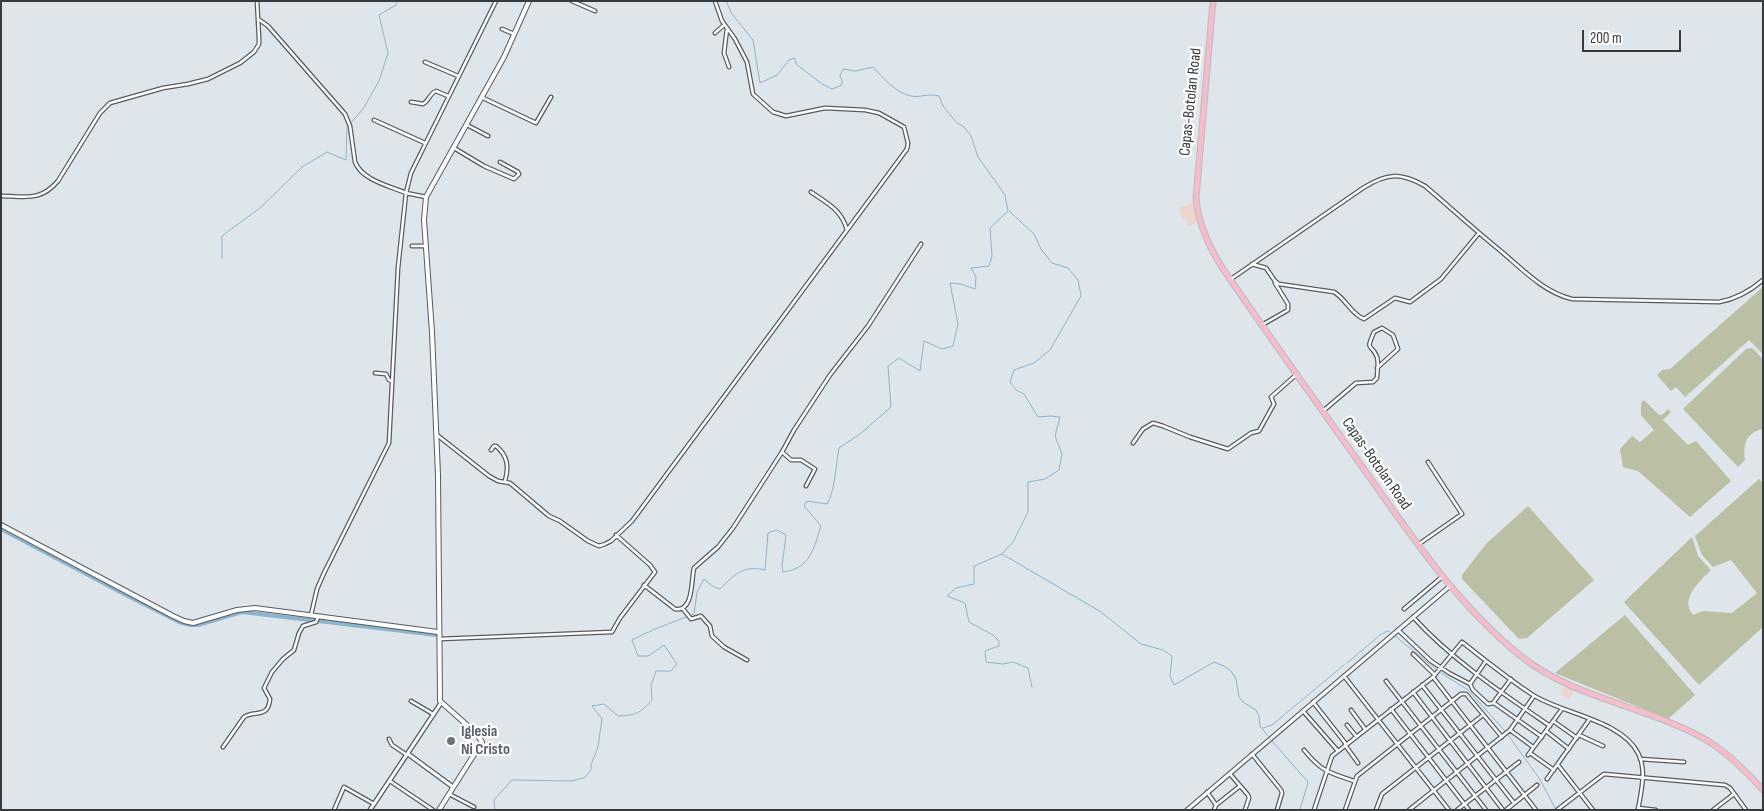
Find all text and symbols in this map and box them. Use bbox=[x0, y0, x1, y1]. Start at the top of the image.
scale bar bbox=[1584, 20, 1683, 52]
text: 200 m bbox=[1590, 29, 1622, 48]
street label: Capas-Botolan Road bbox=[1176, 47, 1206, 157]
street label: Capas-Botolan Road bbox=[1337, 414, 1415, 514]
place label: Iglesia Ni Cristo bbox=[461, 722, 510, 760]
marker: Iglesia Ni Cristo bbox=[445, 735, 457, 747]

